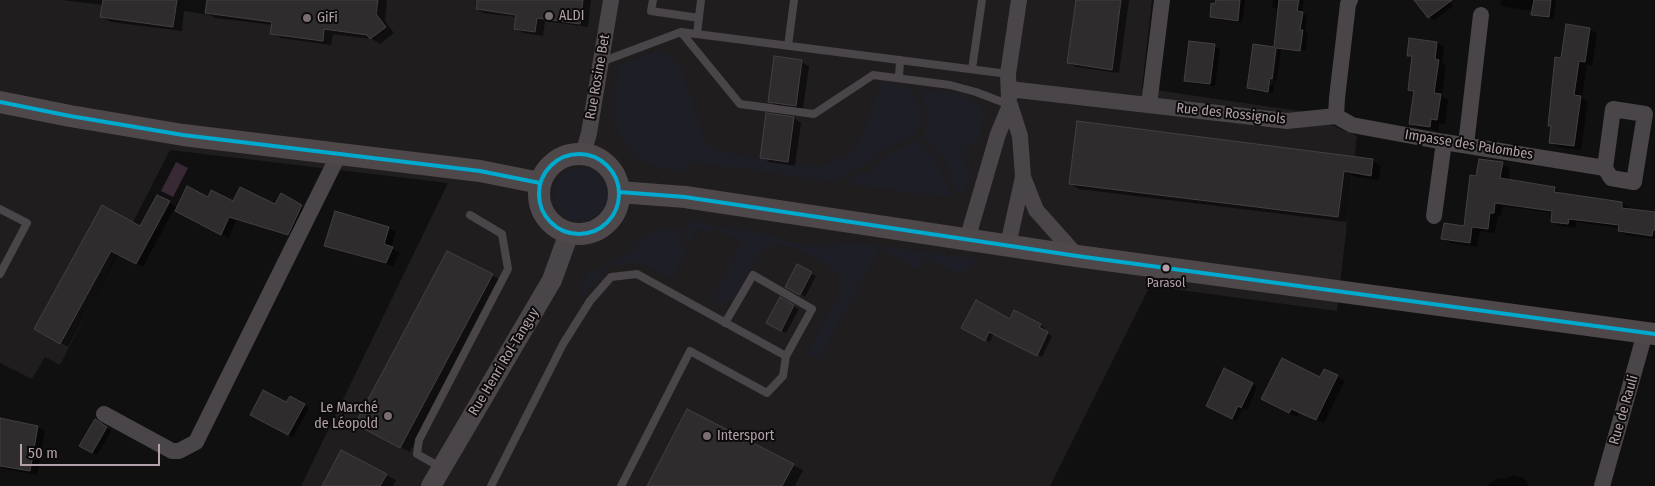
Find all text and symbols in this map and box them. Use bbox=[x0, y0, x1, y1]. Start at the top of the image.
place label: ALDI bbox=[559, 8, 584, 24]
place label: GiFi bbox=[317, 10, 338, 26]
marker: ALDI bbox=[543, 10, 555, 22]
marker: GiFi bbox=[301, 12, 313, 24]
street label: Rue Rosine Bet bbox=[582, 33, 614, 121]
street label: Rue des Rossignols bbox=[1175, 100, 1287, 128]
street label: Impasse des Palombes bbox=[1404, 127, 1534, 163]
marker: Parasol bbox=[1161, 263, 1171, 273]
place label: Parasol bbox=[1147, 275, 1185, 291]
street label: Rue Henri Rol-Tanguy bbox=[465, 305, 543, 419]
street label: Rue de Rauli bbox=[1606, 373, 1642, 447]
place label: Le Marché de Léopold bbox=[314, 400, 378, 432]
marker: Le Marché de Léopold bbox=[382, 410, 394, 422]
place label: Intersport bbox=[717, 428, 774, 444]
marker: Intersport bbox=[701, 430, 713, 442]
scale bar bbox=[22, 434, 162, 466]
text: 50 m bbox=[28, 444, 58, 462]

